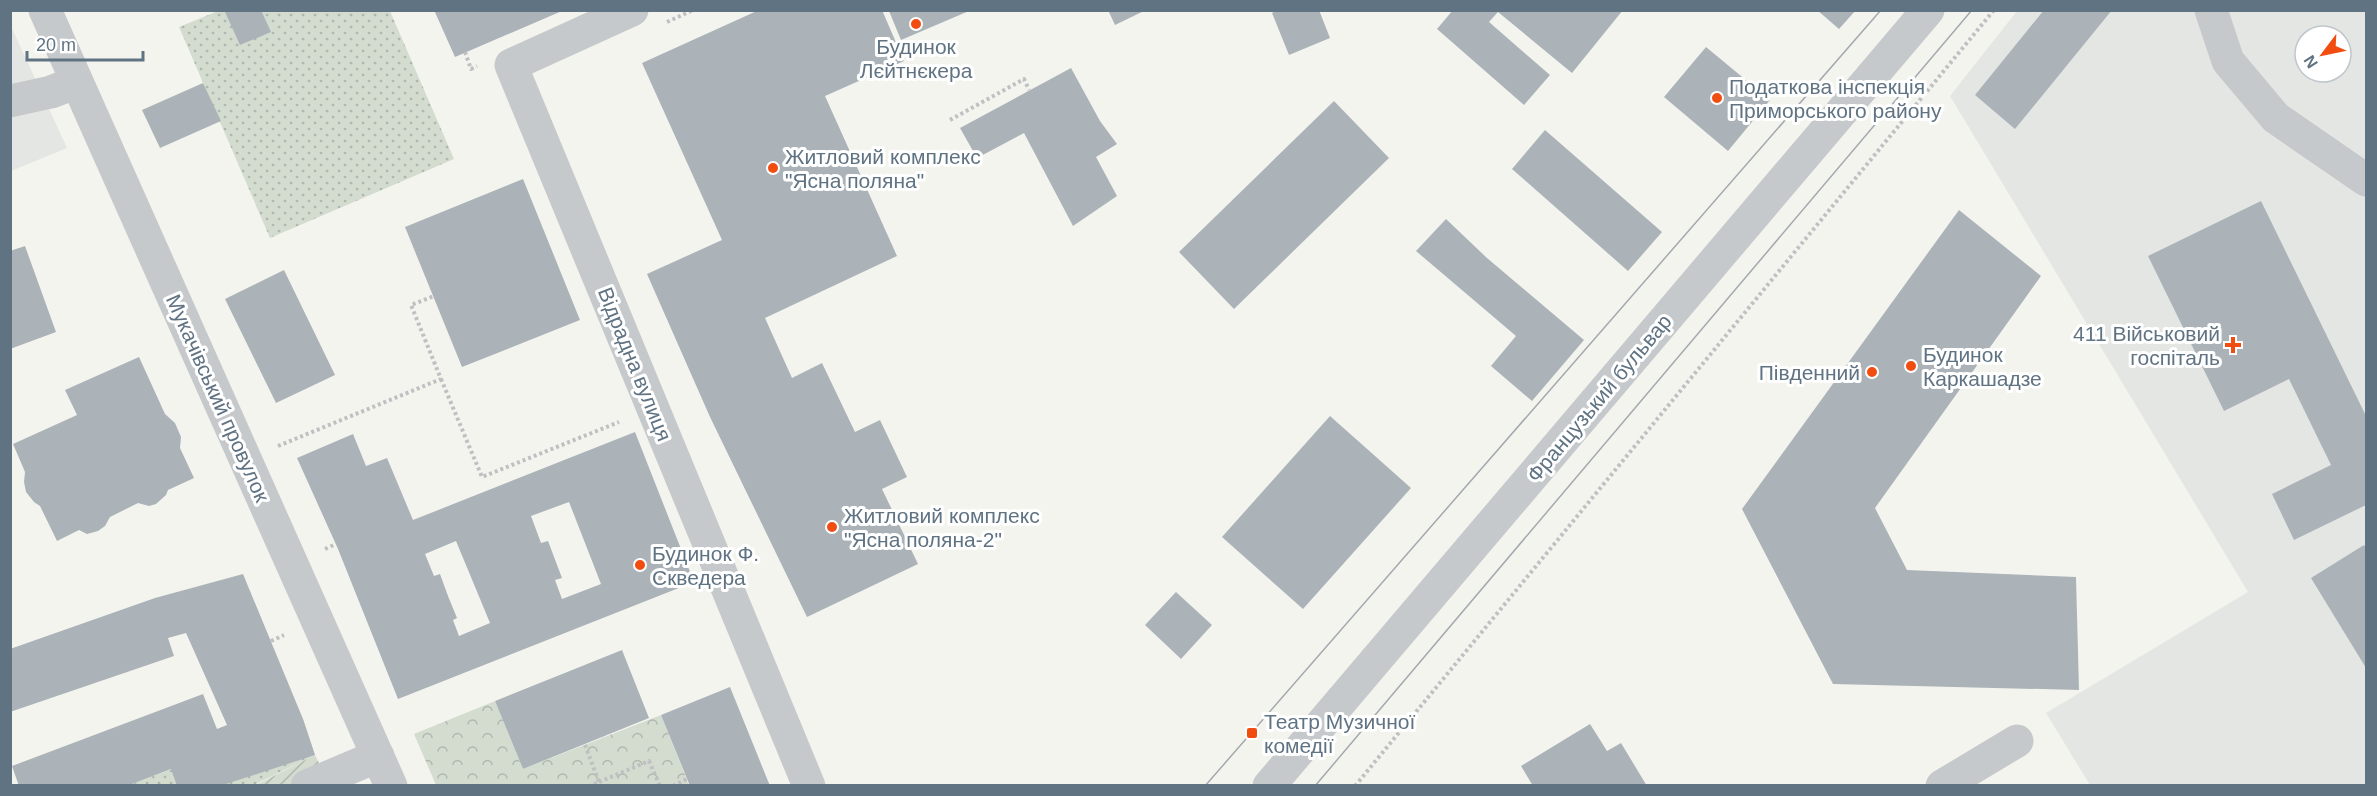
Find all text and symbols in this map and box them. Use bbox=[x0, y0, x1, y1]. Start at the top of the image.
marker: Будинок Лєйтнєкера bbox=[909, 17, 923, 31]
scale bar bbox=[27, 24, 142, 62]
north arrow bbox=[2293, 24, 2353, 84]
text: 20 m bbox=[36, 35, 76, 55]
place label: Будинок Лєйтнєкера bbox=[860, 35, 973, 82]
text: N bbox=[2300, 52, 2321, 71]
place label: Податкова інспекція Приморського району bbox=[1729, 75, 1942, 122]
marker: Податкова інспекція Приморського району bbox=[1710, 91, 1724, 105]
place label: Житловий комплекс "Ясна поляна" bbox=[785, 145, 981, 192]
marker: Житловий комплекс "Ясна поляна" bbox=[766, 161, 780, 175]
street label: Відрадна вулиця bbox=[594, 284, 676, 444]
street label: Мукачівський провулок bbox=[162, 291, 274, 506]
street label: Французький бульвар bbox=[1522, 310, 1676, 486]
place label: 411 Військовий госпіталь bbox=[2073, 322, 2220, 369]
marker: 411 Військовий госпіталь bbox=[2224, 336, 2242, 354]
place label: Будинок Каркашадзе bbox=[1923, 343, 2042, 390]
marker: Будинок Каркашадзе bbox=[1904, 359, 1918, 373]
place label: Південний bbox=[1759, 361, 1860, 384]
marker: Південний bbox=[1865, 365, 1879, 379]
place label: Житловий комплекс "Ясна поляна-2" bbox=[844, 504, 1040, 551]
marker: Житловий комплекс "Ясна поляна-2" bbox=[825, 520, 839, 534]
place label: Будинок Ф. Скведера bbox=[652, 542, 759, 589]
marker: Будинок Ф. Скведера bbox=[633, 558, 647, 572]
place label: Театр Музичної комедії bbox=[1264, 710, 1415, 757]
marker: Театр Музичної комедії bbox=[1245, 726, 1259, 740]

